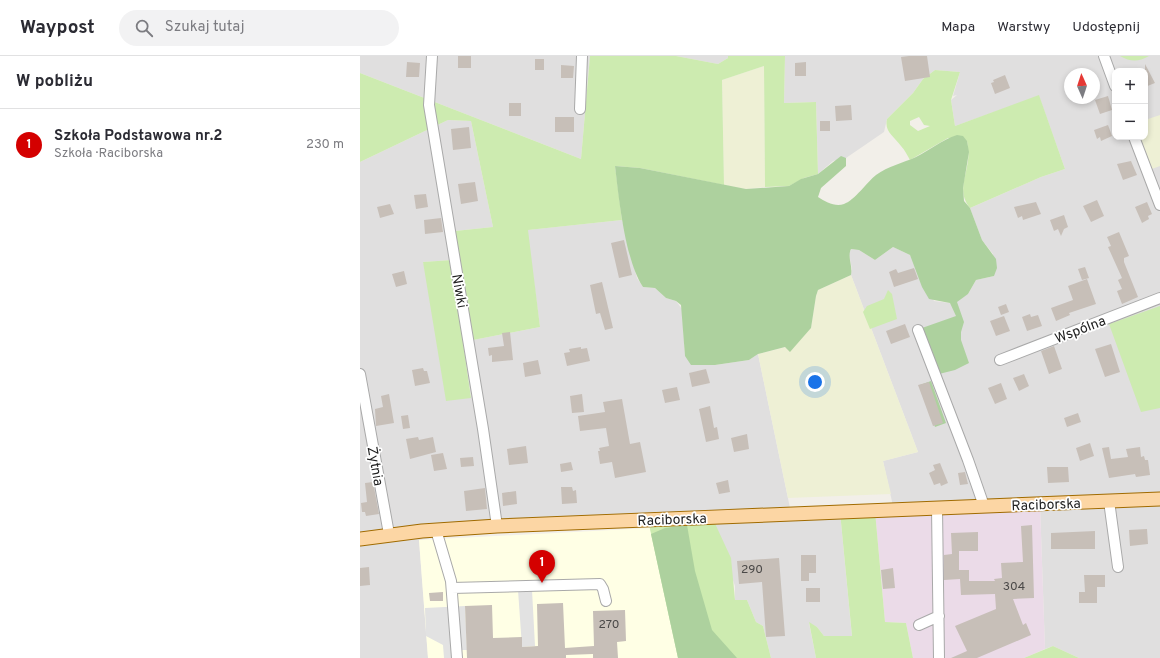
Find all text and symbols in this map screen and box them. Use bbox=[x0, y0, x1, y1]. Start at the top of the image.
search box bbox=[119, 10, 399, 46]
text: Waypost bbox=[20, 16, 95, 40]
icon: search bbox=[133, 17, 155, 39]
text: Szukaj tutaj bbox=[165, 18, 244, 37]
text: Mapa bbox=[941, 19, 975, 36]
text: Warstwy bbox=[997, 19, 1050, 36]
text: Udostępnij bbox=[1072, 19, 1140, 36]
north arrow bbox=[1064, 68, 1100, 104]
map controls bbox=[1112, 68, 1148, 140]
button: + bbox=[1112, 68, 1148, 104]
text: W pobliżu bbox=[16, 71, 93, 93]
button: − bbox=[1112, 104, 1148, 140]
text: Szkoła Podstawowa nr.2 bbox=[54, 127, 222, 146]
text: 1 bbox=[26, 137, 32, 153]
text: 230 m bbox=[306, 137, 344, 153]
text: Szkoła · Raciborska bbox=[54, 146, 163, 162]
street label: Niwki bbox=[447, 273, 470, 310]
street label: Wspólna bbox=[1053, 313, 1108, 348]
your location bbox=[805, 372, 825, 392]
street label: Żytnia bbox=[363, 445, 387, 487]
street label: Raciborska bbox=[1011, 496, 1081, 515]
street label: Raciborska bbox=[637, 511, 707, 530]
pin: 1 bbox=[529, 550, 555, 583]
house number: 290 bbox=[741, 562, 763, 578]
house number: 304 bbox=[1003, 579, 1025, 595]
house number: 270 bbox=[599, 617, 619, 633]

